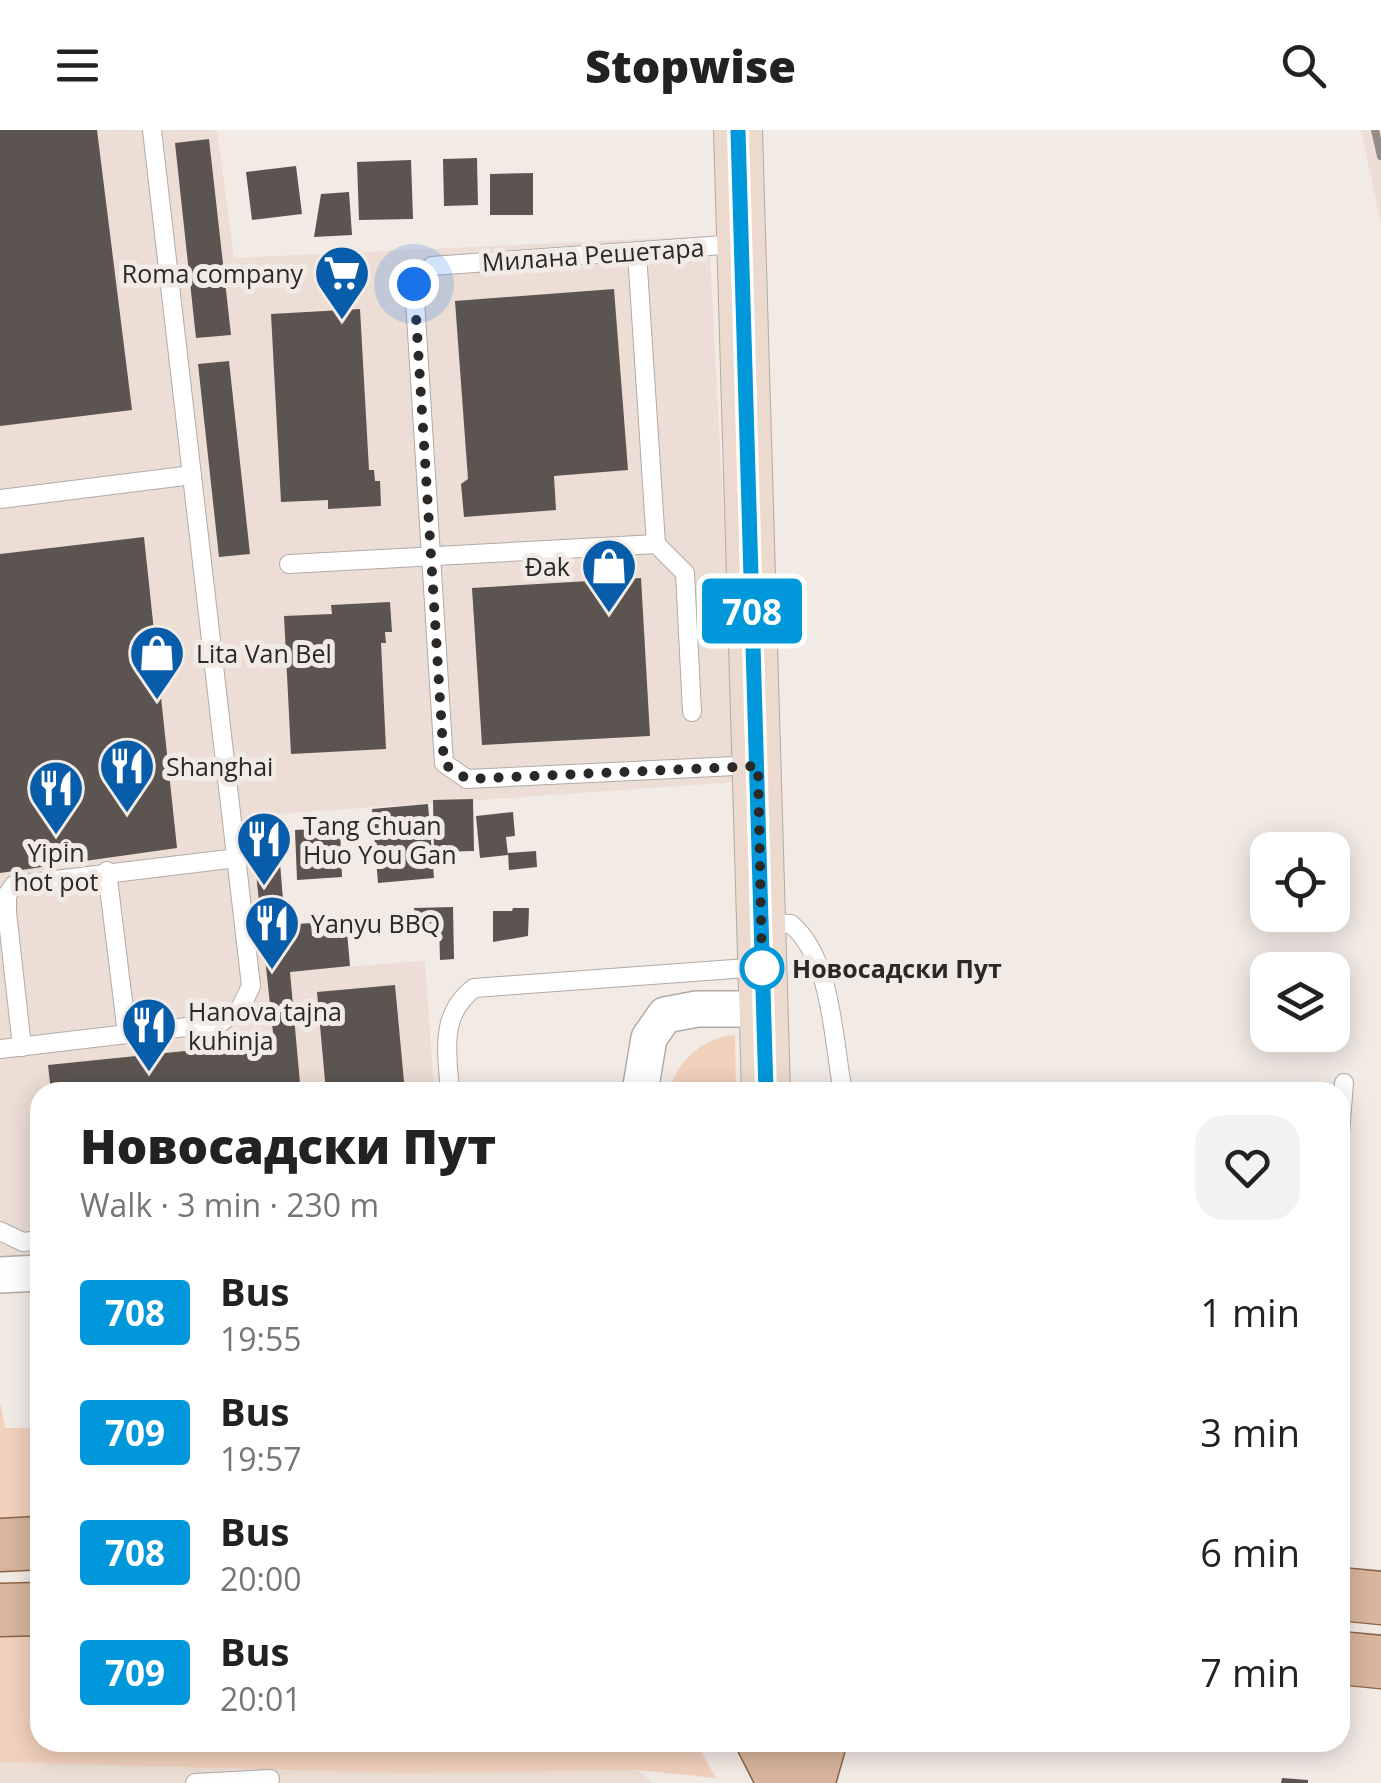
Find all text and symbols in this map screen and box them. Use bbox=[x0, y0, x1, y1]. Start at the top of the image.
text: Stopwise bbox=[585, 35, 796, 96]
icon: menu bbox=[50, 38, 105, 93]
icon: search bbox=[1276, 38, 1331, 93]
street label: Милана Решетара bbox=[481, 229, 705, 279]
supermarket icon: Roma company bbox=[312, 243, 372, 322]
place label: Roma company bbox=[122, 256, 303, 290]
your location bbox=[389, 259, 439, 309]
shop icon: Đak bbox=[579, 536, 639, 615]
place label: Đak bbox=[525, 549, 570, 583]
line badge: 708 bbox=[694, 578, 810, 644]
text: 708 bbox=[722, 588, 782, 635]
shop icon: Lita Van Bel bbox=[127, 623, 187, 702]
place label: Lita Van Bel bbox=[196, 636, 332, 670]
restaurant icon: Shanghai bbox=[97, 736, 157, 815]
place label: Shanghai bbox=[166, 749, 273, 783]
restaurant icon: Yipin hot pot bbox=[26, 758, 86, 837]
place label: Tang Chuan Huo You Gan bbox=[303, 808, 457, 871]
restaurant icon: Tang Chuan Huo You Gan bbox=[234, 809, 294, 888]
map controls bbox=[1250, 832, 1350, 1052]
button: locate bbox=[1250, 832, 1350, 932]
place label: Yipin hot pot bbox=[13, 835, 99, 898]
restaurant icon: Yanyu BBQ bbox=[242, 893, 302, 972]
place label: Yanyu BBQ bbox=[311, 906, 440, 940]
marker: Новосадски Пут bbox=[741, 947, 783, 989]
place label: Новосадски Пут bbox=[792, 951, 1002, 985]
button: layers bbox=[1250, 952, 1350, 1052]
place label: Hanova tajna kuhinja bbox=[188, 994, 342, 1057]
restaurant icon: Hanova tajna kuhinja bbox=[119, 995, 179, 1074]
text: Новосадски Пут bbox=[80, 1113, 496, 1178]
button: heart bbox=[1195, 1115, 1300, 1220]
text: Walk · 3 min · 230 m bbox=[80, 1183, 379, 1226]
text: Bus bbox=[220, 1265, 289, 1317]
text: 1 min bbox=[1200, 1286, 1300, 1338]
text: 708 bbox=[105, 1289, 165, 1336]
text: 19:55 bbox=[220, 1317, 302, 1360]
text: Bus bbox=[220, 1385, 289, 1437]
text: 3 min bbox=[1200, 1406, 1300, 1458]
text: 709 bbox=[105, 1409, 165, 1456]
text: 19:57 bbox=[220, 1437, 302, 1480]
text: Bus bbox=[220, 1505, 289, 1557]
text: 6 min bbox=[1200, 1526, 1300, 1578]
text: 708 bbox=[105, 1529, 165, 1576]
text: 20:00 bbox=[220, 1557, 302, 1600]
text: Bus bbox=[220, 1625, 289, 1677]
text: 7 min bbox=[1200, 1646, 1300, 1698]
text: 709 bbox=[105, 1649, 165, 1696]
text: 20:01 bbox=[220, 1677, 302, 1720]

